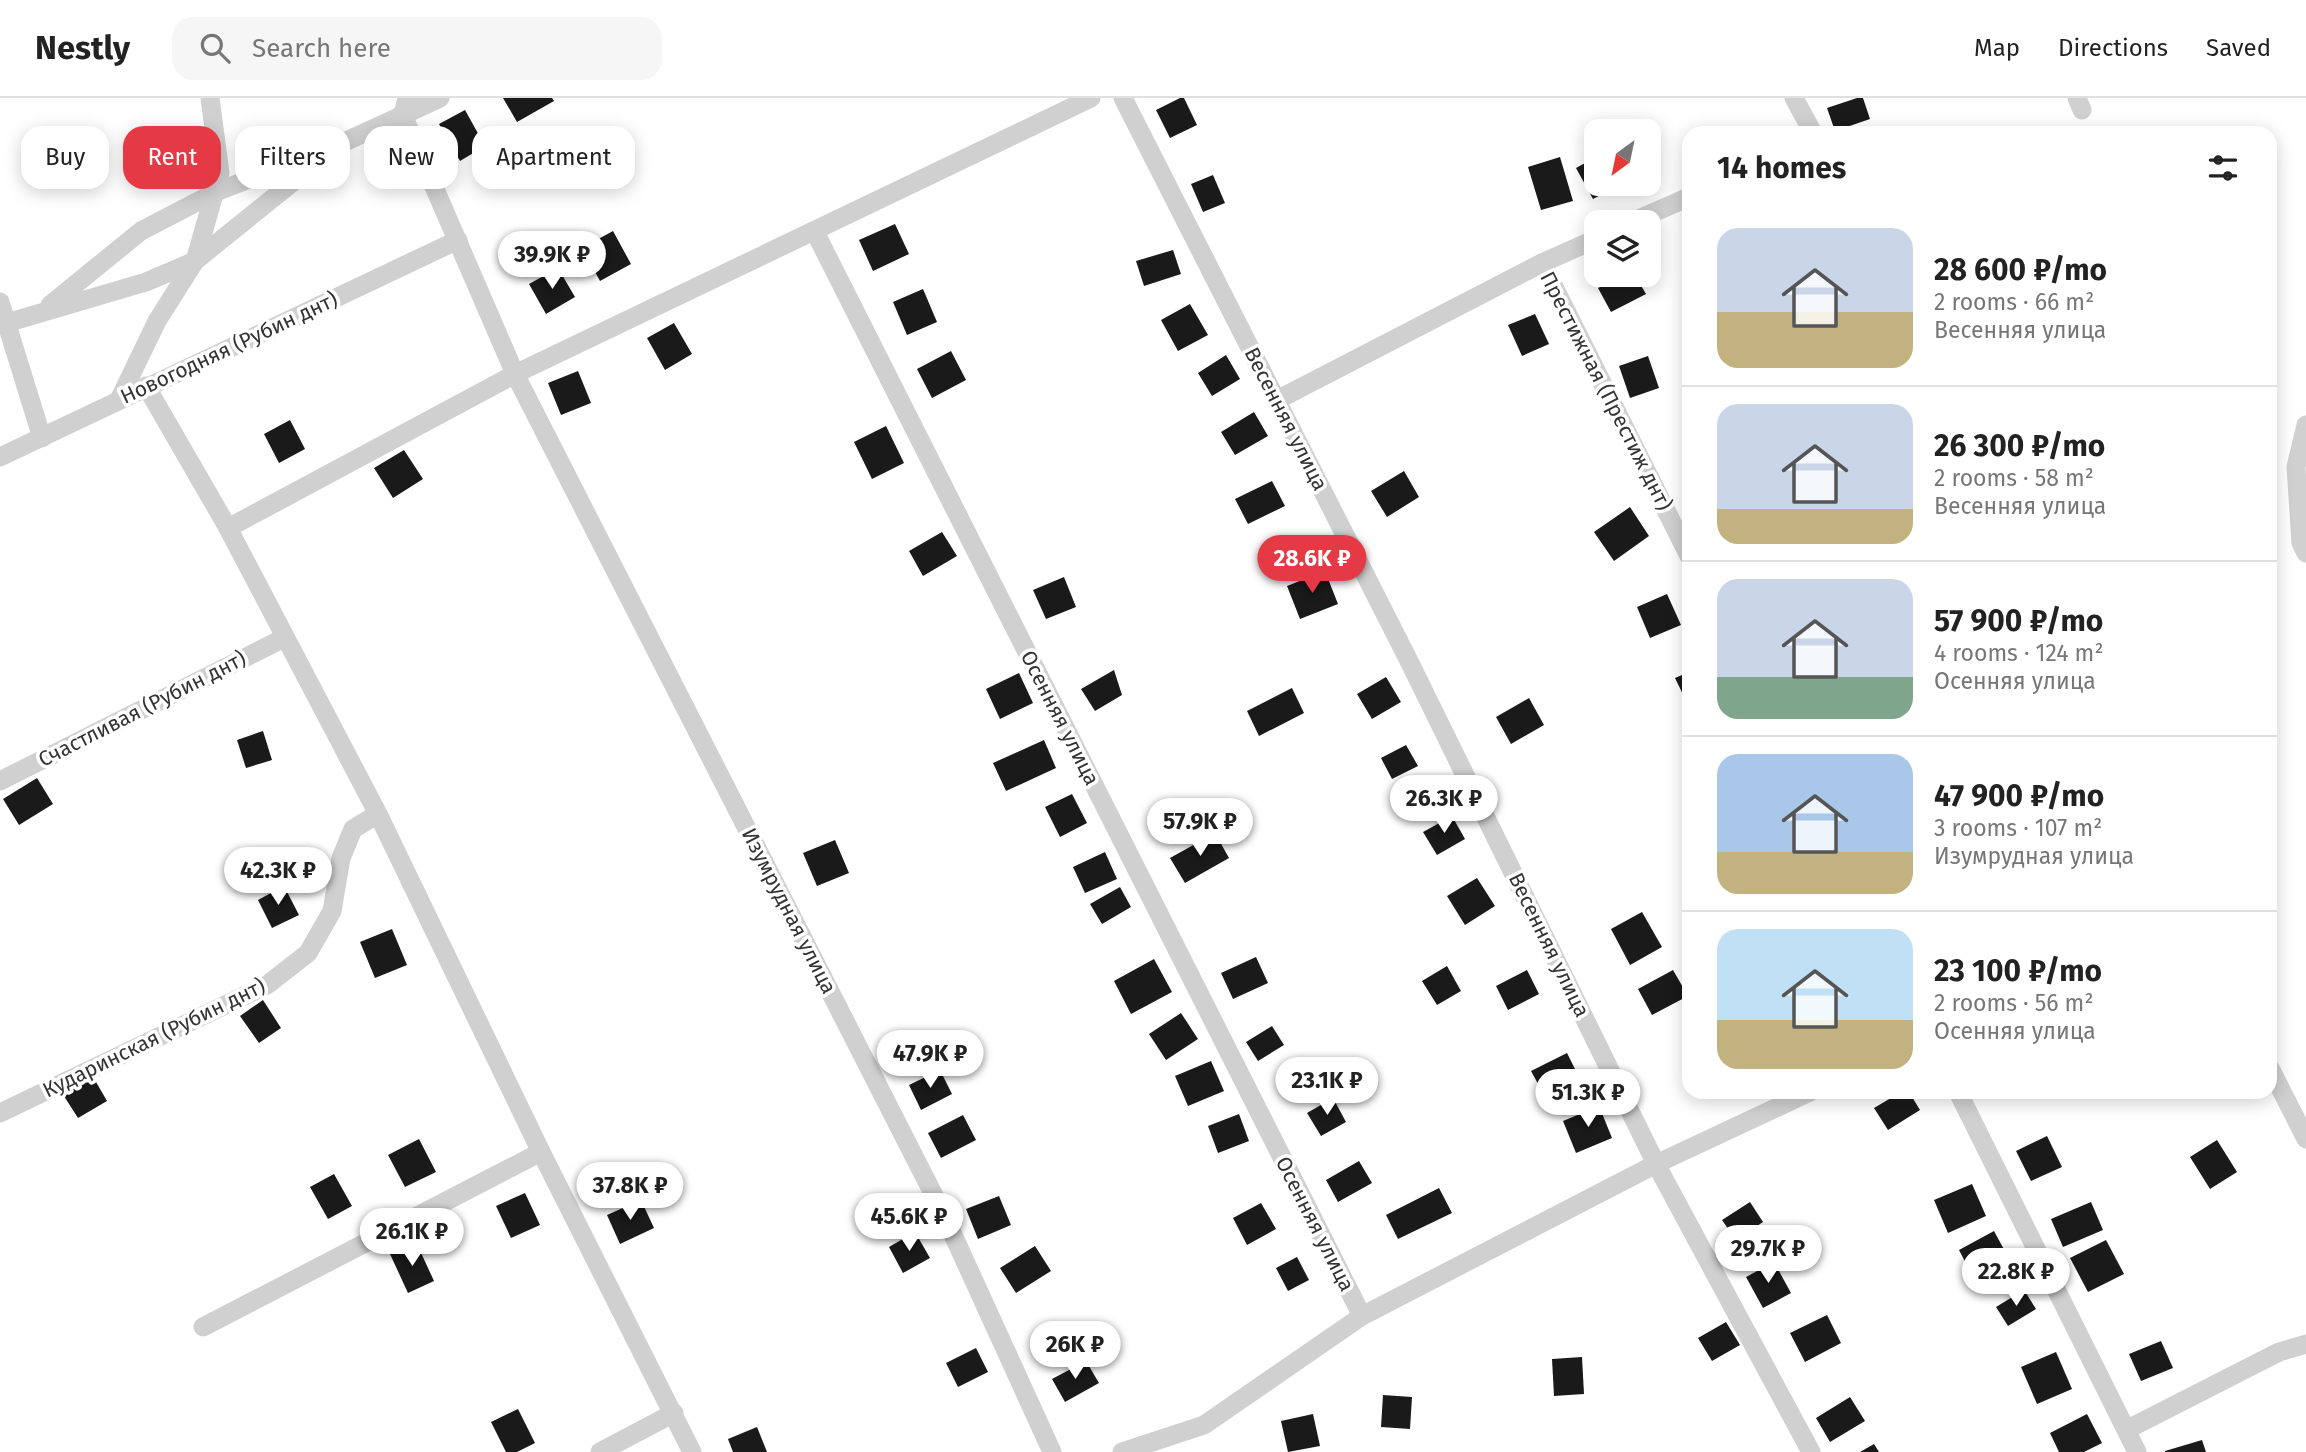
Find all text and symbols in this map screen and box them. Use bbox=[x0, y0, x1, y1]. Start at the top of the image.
search box bbox=[172, 17, 662, 80]
text: Nestly bbox=[35, 28, 130, 68]
icon: search bbox=[196, 29, 234, 67]
text: Search here bbox=[252, 33, 391, 64]
text: Map bbox=[1974, 34, 2020, 62]
text: Directions bbox=[2058, 34, 2168, 62]
text: Saved bbox=[2206, 34, 2271, 62]
north arrow bbox=[1584, 119, 1661, 196]
map controls bbox=[1584, 119, 1661, 287]
chip: Buy bbox=[21, 126, 109, 189]
chip: Rent bbox=[123, 126, 221, 189]
chip: Filters bbox=[235, 126, 350, 189]
chip: New bbox=[364, 126, 458, 189]
chip: Apartment bbox=[472, 126, 635, 189]
icon: filters bbox=[2204, 149, 2242, 187]
text: 14 homes bbox=[1717, 150, 1846, 186]
button: layers bbox=[1584, 210, 1661, 287]
pin: 39.9K ₽ bbox=[487, 232, 617, 291]
text: 39.9K ₽ bbox=[514, 240, 590, 268]
text: 28 600 ₽/mo bbox=[1934, 252, 2107, 288]
icon: home bbox=[1773, 256, 1857, 340]
street label: Престижная (Престиж днт) bbox=[1534, 267, 1678, 515]
street label: Новогодняя (Рубин днт) bbox=[116, 286, 342, 410]
text: 2 rooms · 66 m² bbox=[1934, 288, 2094, 316]
text: Весенняя улица bbox=[1934, 316, 2106, 344]
street label: Весенняя улица bbox=[1239, 343, 1333, 495]
text: 26 300 ₽/mo bbox=[1934, 428, 2105, 464]
icon: home bbox=[1773, 432, 1857, 516]
text: 2 rooms · 58 m² bbox=[1934, 464, 2094, 492]
text: Весенняя улица bbox=[1934, 492, 2106, 520]
pin: 28.6K ₽ bbox=[1247, 536, 1377, 595]
text: 28.6K ₽ bbox=[1273, 544, 1351, 572]
text: 57 900 ₽/mo bbox=[1934, 603, 2103, 639]
icon: home bbox=[1773, 607, 1857, 691]
text: 4 rooms · 124 m² bbox=[1934, 639, 2103, 667]
street label: Счастливая (Рубин днт) bbox=[34, 645, 250, 773]
street label: Осенняя улица bbox=[1015, 646, 1105, 790]
text: Осенняя улица bbox=[1934, 667, 2096, 695]
pin: 26.3K ₽ bbox=[1379, 776, 1509, 835]
text: 47 900 ₽/mo bbox=[1934, 778, 2104, 814]
icon: home bbox=[1773, 782, 1857, 866]
text: 26.3K ₽ bbox=[1406, 784, 1482, 812]
pin: 57.9K ₽ bbox=[1135, 798, 1265, 858]
text: 57.9K ₽ bbox=[1163, 807, 1237, 835]
text: 3 rooms · 107 m² bbox=[1934, 814, 2102, 842]
street label: Изумрудная улица bbox=[736, 824, 842, 998]
text: Изумрудная улица bbox=[1934, 842, 2134, 870]
pin: 42.3K ₽ bbox=[213, 848, 343, 907]
text: 42.3K ₽ bbox=[240, 856, 316, 884]
street label: Весенняя улица bbox=[1503, 869, 1595, 1021]
text: 23 100 ₽/mo bbox=[1934, 953, 2102, 989]
icon: home bbox=[1773, 957, 1857, 1041]
street label: Кударинская (Рубин днт) bbox=[38, 973, 270, 1103]
text: 2 rooms · 56 m² bbox=[1934, 989, 2093, 1017]
text: Осенняя улица bbox=[1934, 1017, 2096, 1045]
pin: 47.9K ₽ bbox=[865, 1030, 995, 1090]
text: 47.9K ₽ bbox=[893, 1039, 967, 1067]
pin: 23.1K ₽ bbox=[1262, 1058, 1392, 1117]
text: 23.1K ₽ bbox=[1291, 1066, 1363, 1094]
pin: 51.3K ₽ bbox=[1523, 1070, 1653, 1129]
text: 51.3K ₽ bbox=[1551, 1078, 1625, 1106]
street label: Осенняя улица bbox=[1270, 1152, 1360, 1296]
pin: 37.8K ₽ bbox=[565, 1162, 695, 1222]
text: 37.8K ₽ bbox=[592, 1171, 668, 1199]
pin: 45.6K ₽ bbox=[844, 1194, 974, 1253]
text: 45.6K ₽ bbox=[870, 1202, 948, 1230]
pin: 26.1K ₽ bbox=[347, 1208, 477, 1268]
text: 26.1K ₽ bbox=[376, 1217, 448, 1245]
pin: 29.7K ₽ bbox=[1703, 1226, 1833, 1285]
text: 29.7K ₽ bbox=[1731, 1234, 1805, 1262]
pin: 22.8K ₽ bbox=[1951, 1248, 2081, 1308]
text: 22.8K ₽ bbox=[1978, 1257, 2054, 1285]
pin: 26K ₽ bbox=[1026, 1322, 1124, 1381]
text: 26K ₽ bbox=[1046, 1330, 1104, 1358]

